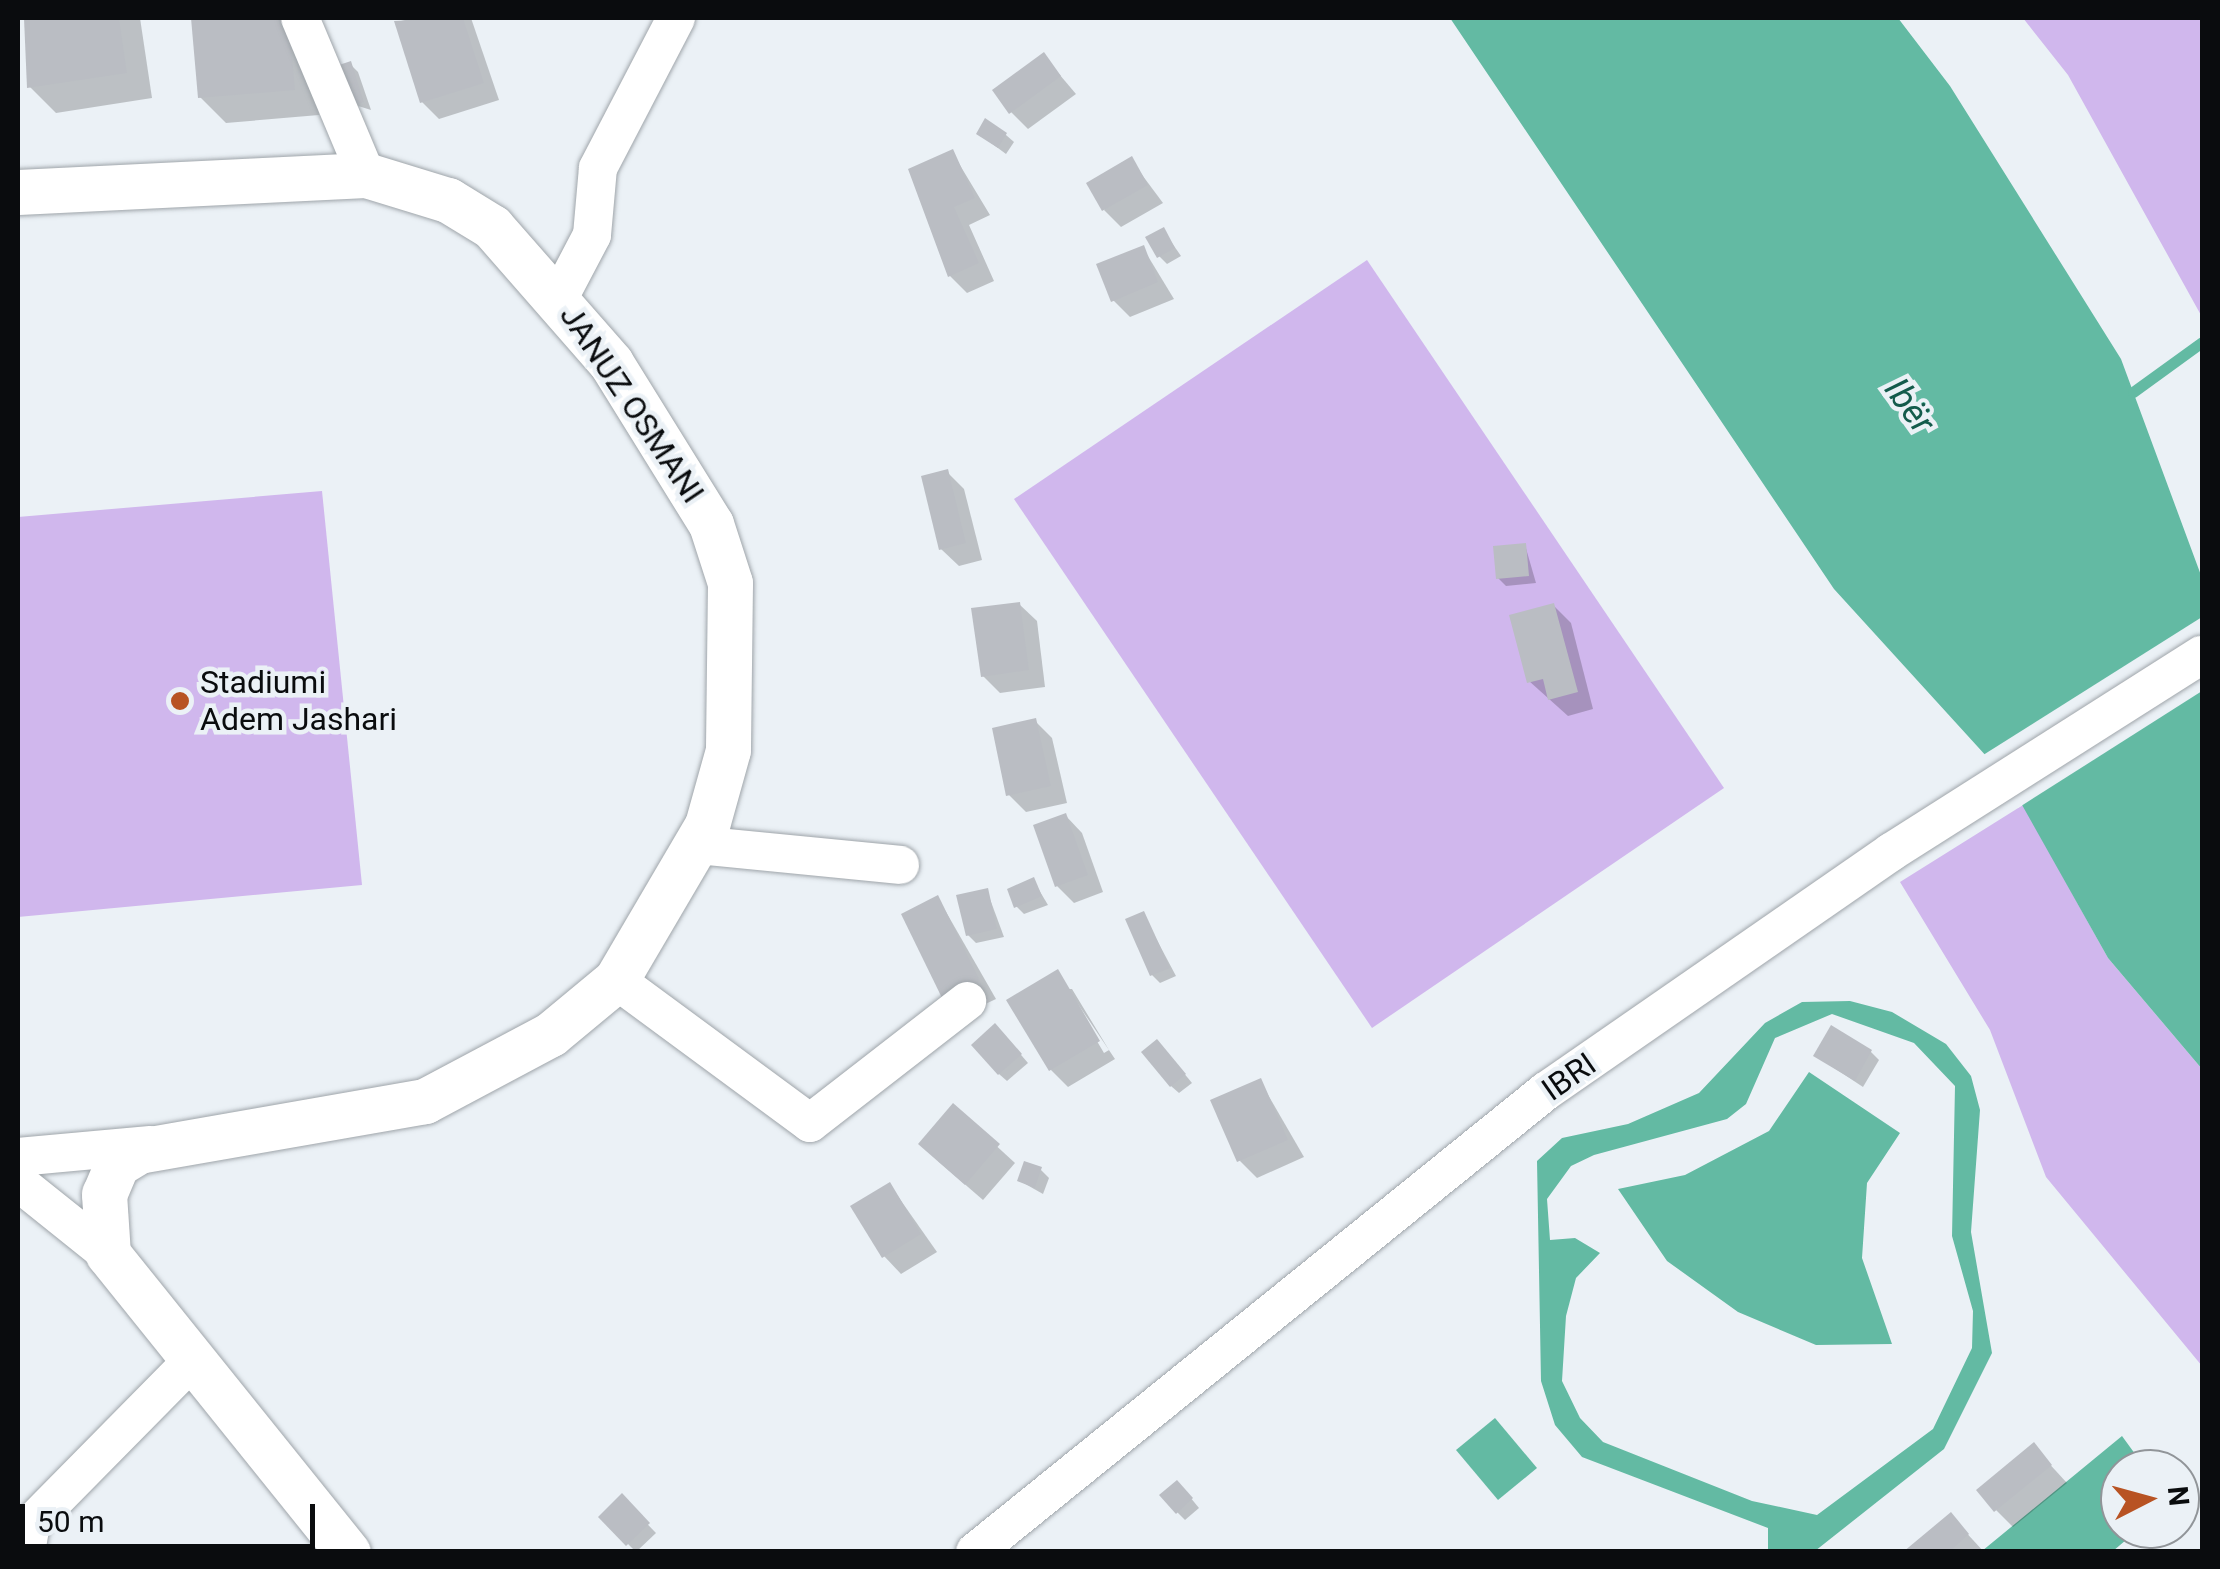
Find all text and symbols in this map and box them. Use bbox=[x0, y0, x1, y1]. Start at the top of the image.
street label: JANUZ OSMANI bbox=[552, 298, 712, 510]
water label: Ibër bbox=[1875, 370, 1943, 442]
place label: Stadiumi Adem Jashari bbox=[200, 664, 397, 739]
marker: Stadiumi Adem Jashari bbox=[169, 690, 191, 712]
street label: IBRI bbox=[1535, 1045, 1603, 1109]
north arrow bbox=[2100, 1449, 2200, 1549]
scale bar bbox=[25, 1484, 320, 1546]
text: N bbox=[2161, 1484, 2196, 1508]
text: 50 m bbox=[37, 1504, 104, 1539]

